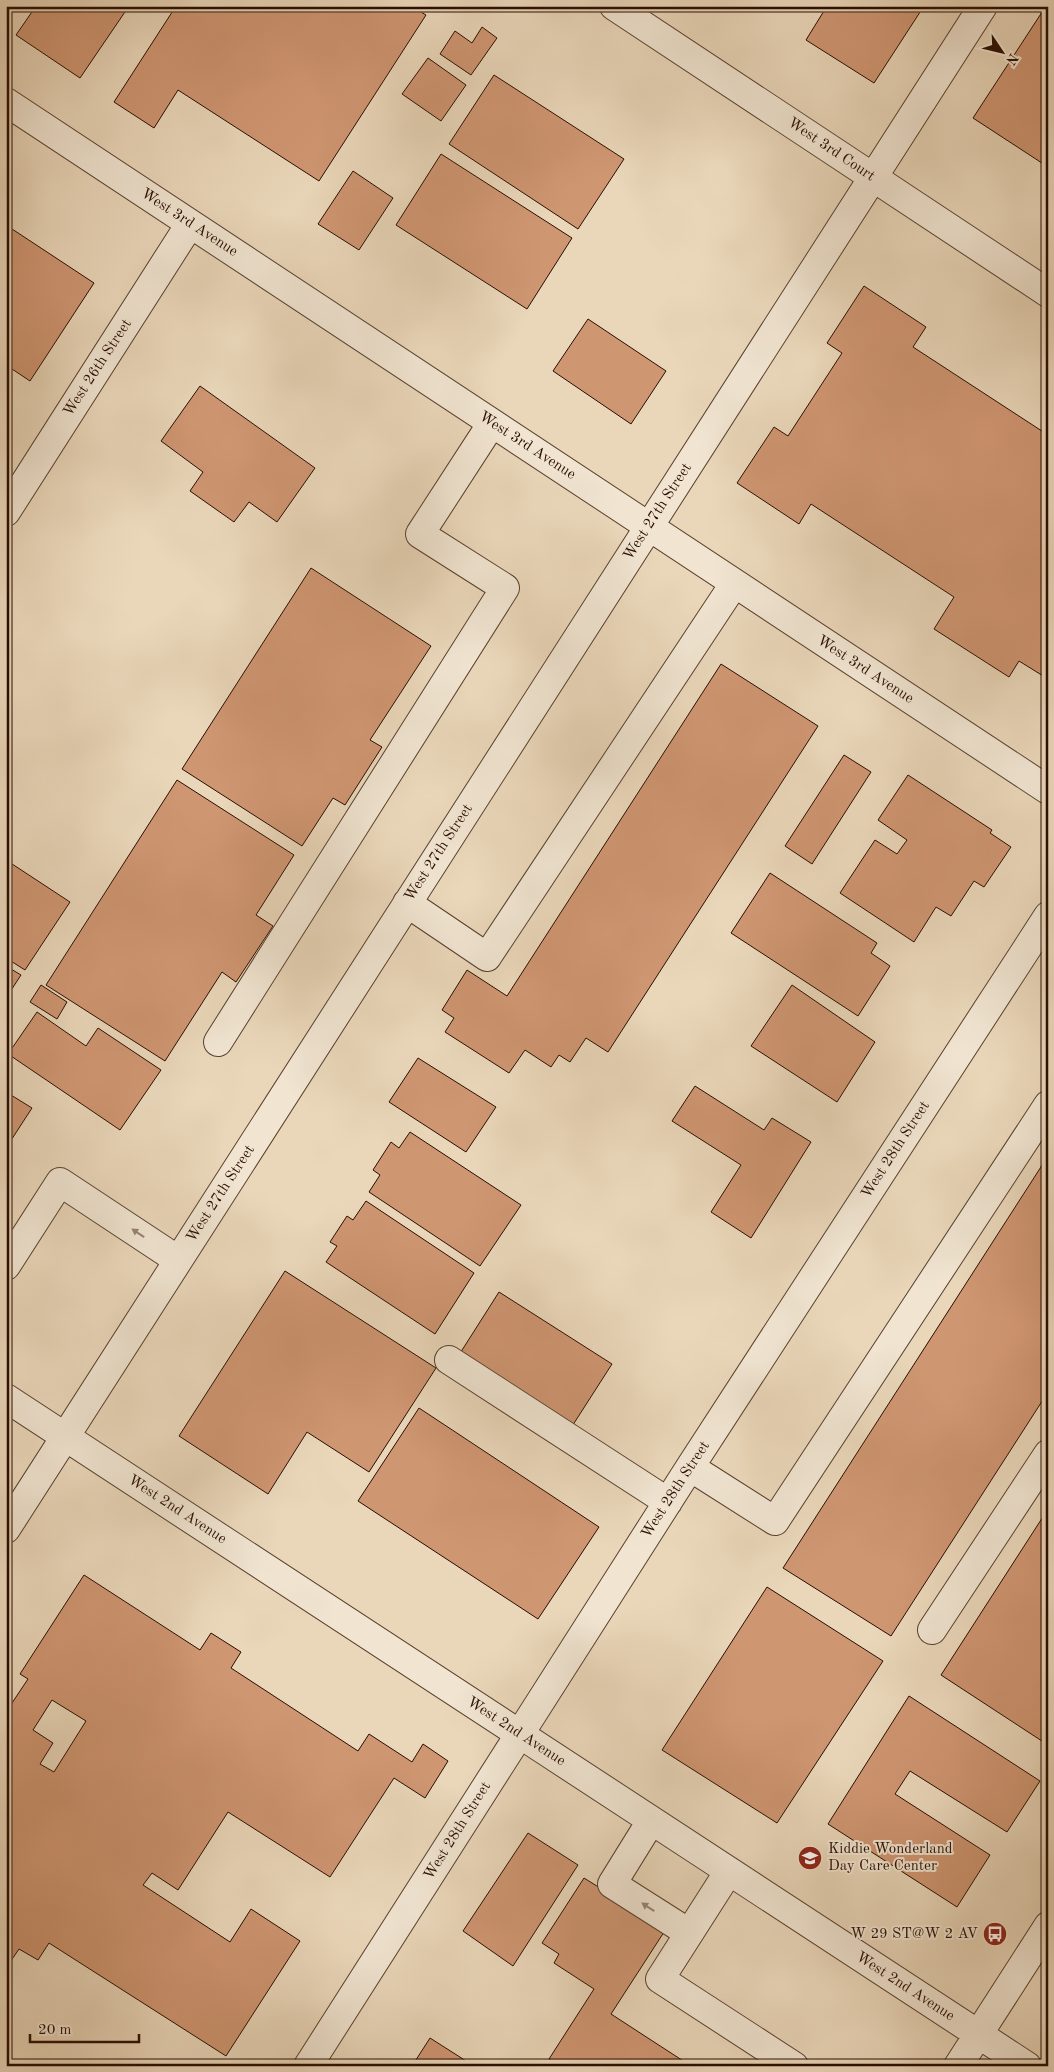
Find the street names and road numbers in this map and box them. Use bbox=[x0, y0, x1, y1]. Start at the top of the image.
street label: West 3rd Court bbox=[785, 115, 877, 185]
street label: West 3rd Avenue bbox=[138, 186, 240, 260]
street label: West 26th Street bbox=[61, 317, 135, 419]
street label: West 3rd Avenue bbox=[476, 409, 578, 483]
street label: West 27th Street bbox=[621, 461, 695, 563]
street label: West 3rd Avenue bbox=[814, 633, 916, 707]
street label: West 27th Street bbox=[402, 802, 476, 904]
street label: West 28th Street bbox=[859, 1099, 933, 1201]
street label: West 27th Street bbox=[184, 1143, 258, 1245]
street label: West 28th Street bbox=[639, 1439, 713, 1541]
street label: West 2nd Avenue bbox=[125, 1473, 229, 1547]
street label: West 2nd Avenue bbox=[464, 1695, 568, 1769]
street label: West 28th Street bbox=[422, 1779, 494, 1883]
street label: West 2nd Avenue bbox=[853, 1950, 957, 2024]

